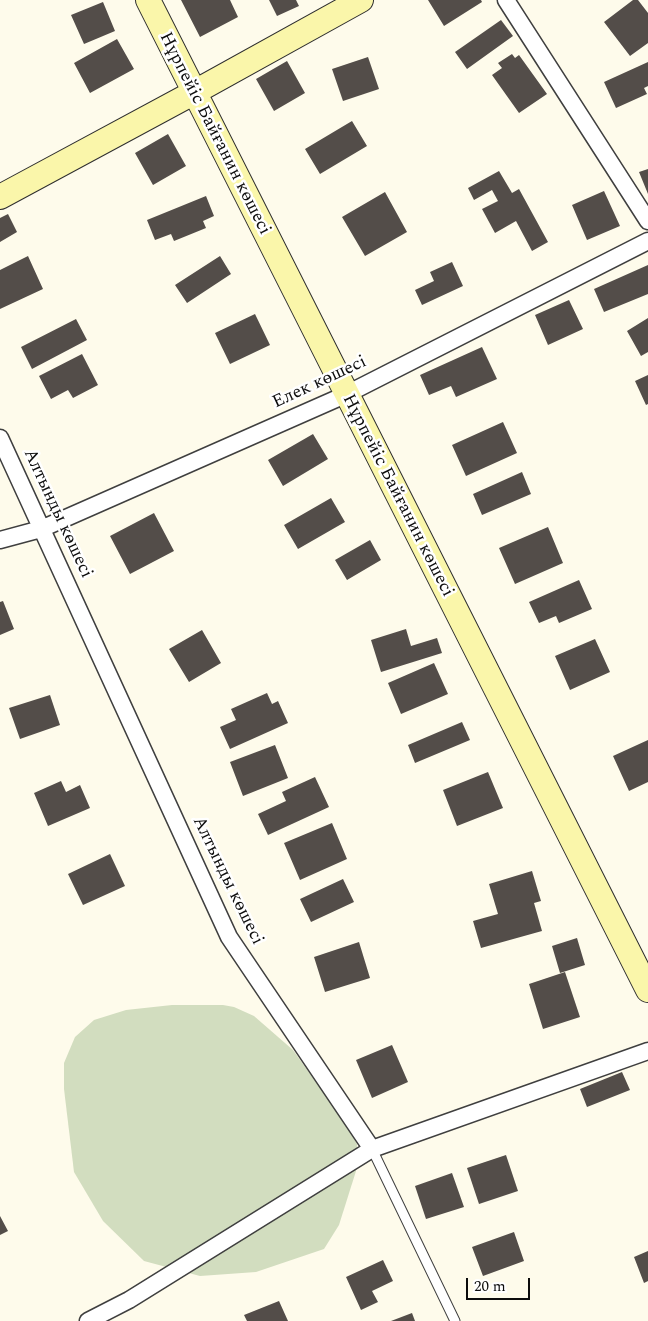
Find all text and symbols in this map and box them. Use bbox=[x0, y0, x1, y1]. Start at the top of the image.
street label: Нұрпейіс Байғанин көшесі bbox=[153, 29, 275, 239]
street label: Елек көшесі bbox=[269, 352, 371, 414]
street label: Нұрпейіс Байғанин көшесі bbox=[336, 391, 458, 601]
street label: Алтынды көшесі bbox=[18, 446, 96, 582]
street label: Алтынды көшесі bbox=[187, 813, 267, 949]
scale bar bbox=[468, 1268, 532, 1300]
text: 20 m bbox=[474, 1275, 506, 1298]

